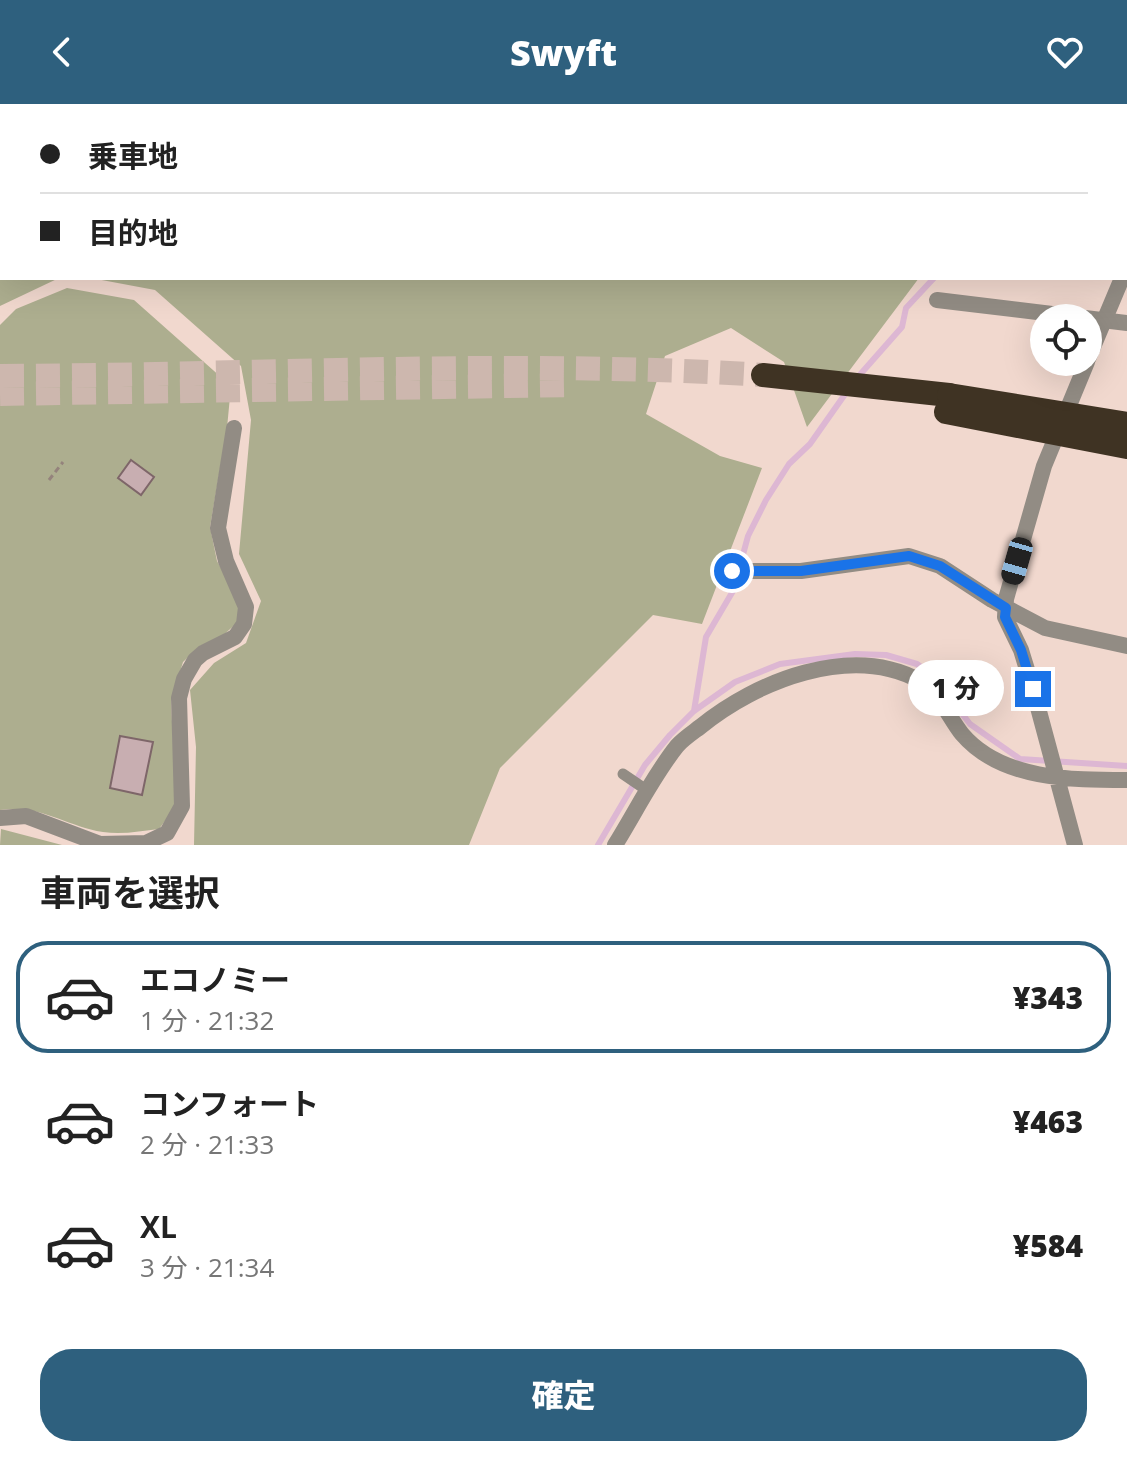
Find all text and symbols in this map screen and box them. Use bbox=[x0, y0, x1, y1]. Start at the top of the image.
text: Swyft bbox=[510, 28, 617, 77]
icon: back bbox=[40, 30, 84, 74]
icon: heart bbox=[1043, 30, 1087, 74]
text: 乗車地 bbox=[88, 135, 178, 176]
text: 目的地 bbox=[88, 212, 178, 253]
map controls bbox=[1030, 304, 1102, 376]
button: locate bbox=[1030, 304, 1102, 376]
car bbox=[999, 535, 1035, 587]
route start bbox=[714, 553, 750, 589]
callout: 1 分 bbox=[909, 661, 1005, 717]
text: 1 分 bbox=[932, 670, 980, 706]
route end bbox=[1015, 671, 1051, 707]
text: 車両を選択 bbox=[40, 868, 220, 917]
text: エコノミー bbox=[140, 959, 290, 1000]
icon: car bbox=[44, 961, 116, 1033]
text: ¥343 bbox=[1013, 977, 1083, 1018]
text: 1 分 · 21:32 bbox=[140, 1002, 274, 1038]
text: コンフォート bbox=[140, 1083, 319, 1124]
icon: car bbox=[44, 1085, 116, 1157]
text: ¥463 bbox=[1013, 1101, 1083, 1142]
text: 2 分 · 21:33 bbox=[140, 1126, 274, 1162]
text: XL bbox=[140, 1206, 177, 1247]
icon: car bbox=[44, 1209, 116, 1281]
text: ¥584 bbox=[1013, 1225, 1083, 1266]
text: 3 分 · 21:34 bbox=[140, 1249, 274, 1285]
button: 確定 bbox=[40, 1349, 1087, 1441]

